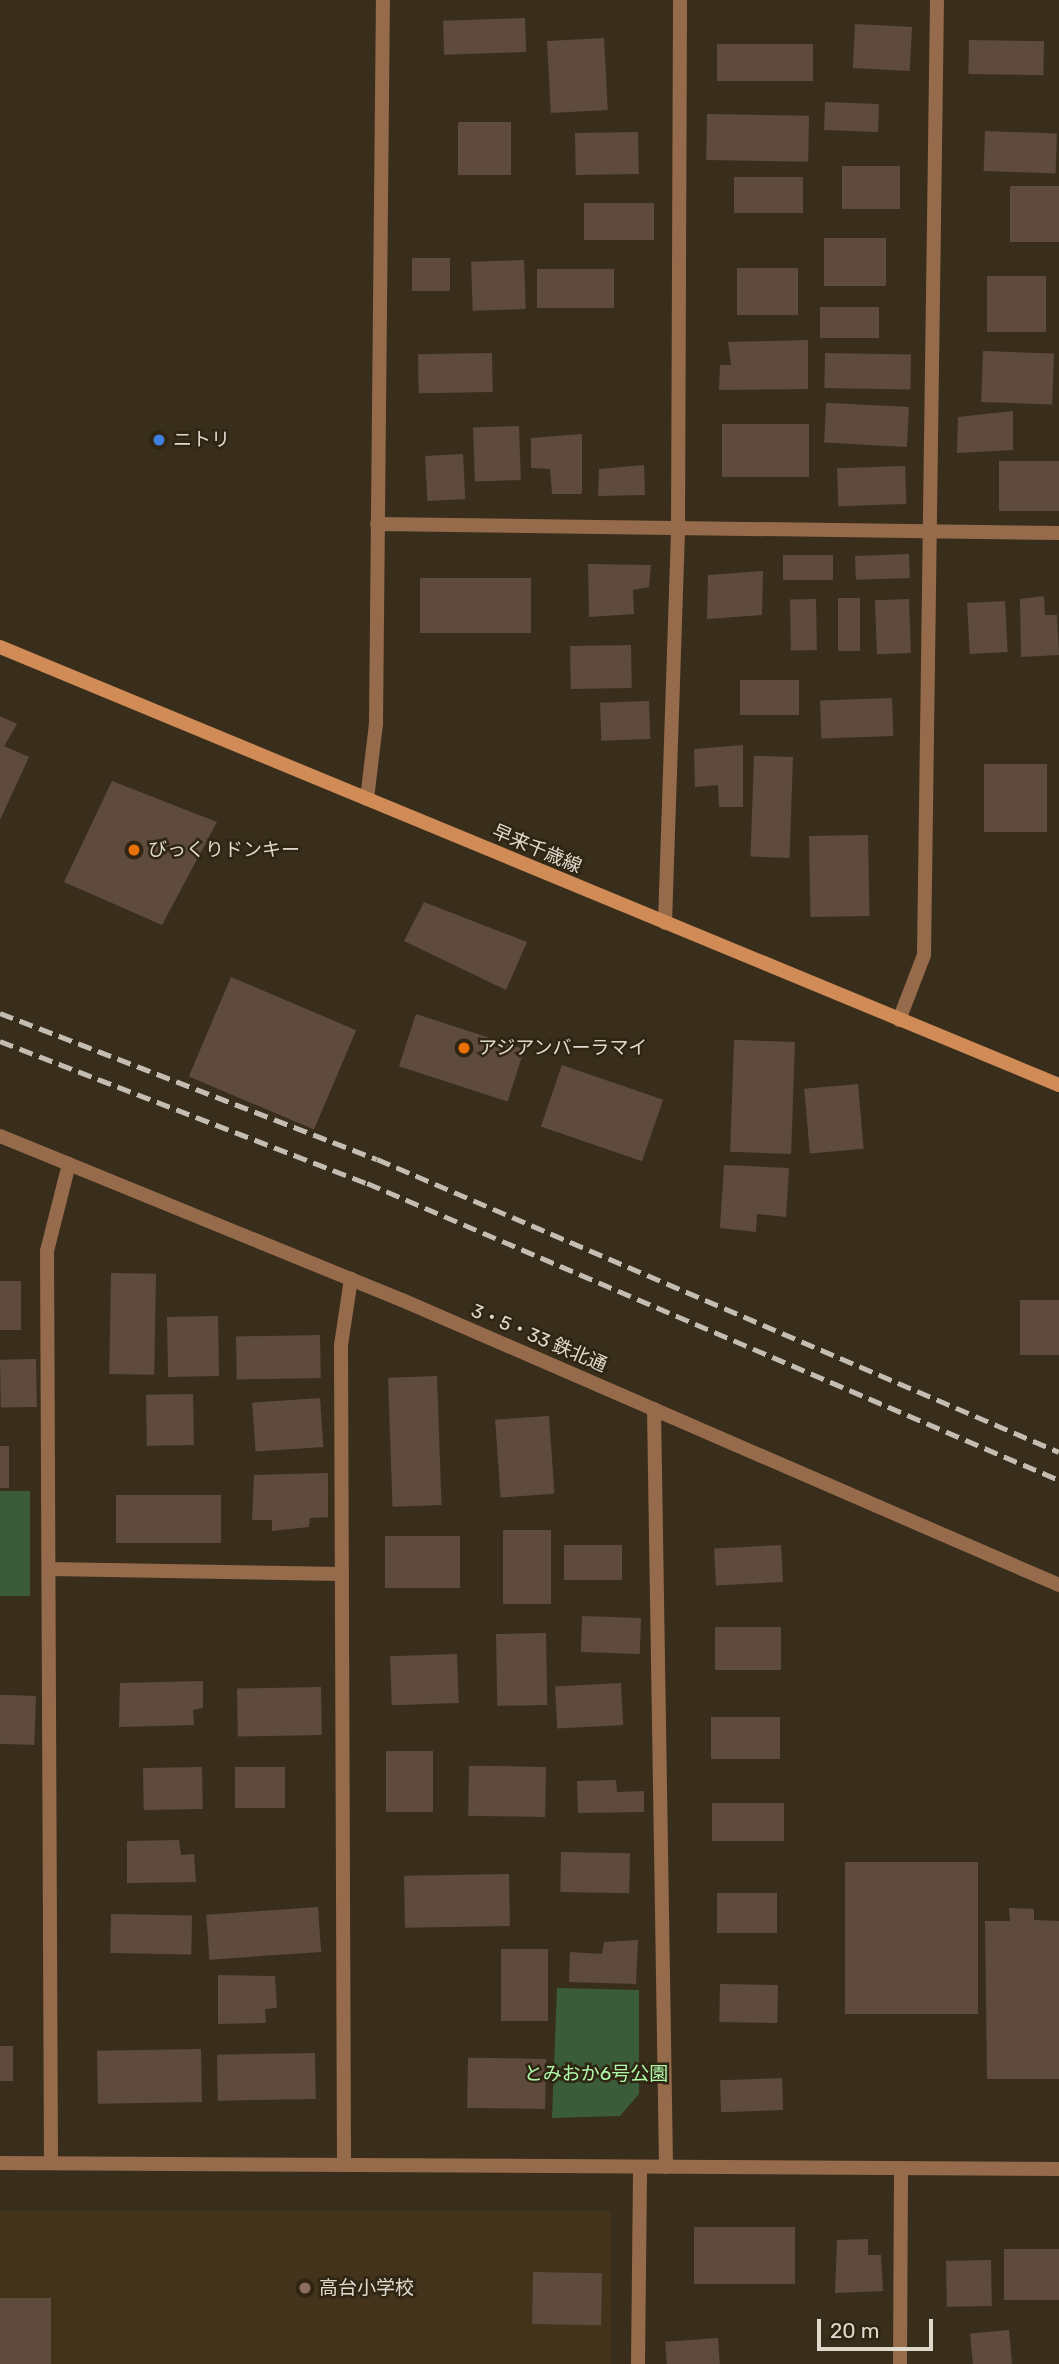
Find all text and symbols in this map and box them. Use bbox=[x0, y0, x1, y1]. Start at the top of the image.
place label: ニトリ bbox=[173, 429, 230, 451]
marker: ニトリ bbox=[151, 432, 167, 448]
street label: 早来千歳線 bbox=[489, 820, 585, 878]
place label: びっくりドンキー bbox=[148, 839, 300, 861]
marker: びっくりドンキー bbox=[126, 842, 142, 858]
place label: アジアンバーラマイ bbox=[478, 1037, 649, 1059]
marker: アジアンバーラマイ bbox=[456, 1040, 472, 1056]
street label: 3・5・33 鉄北通 bbox=[468, 1299, 610, 1377]
park label: とみおか6号公園 bbox=[524, 2063, 668, 2085]
place label: 高台小学校 bbox=[319, 2277, 414, 2299]
marker: 高台小学校 bbox=[297, 2280, 313, 2296]
scale bar bbox=[821, 2304, 936, 2348]
text: 20 m bbox=[830, 2318, 879, 2343]

